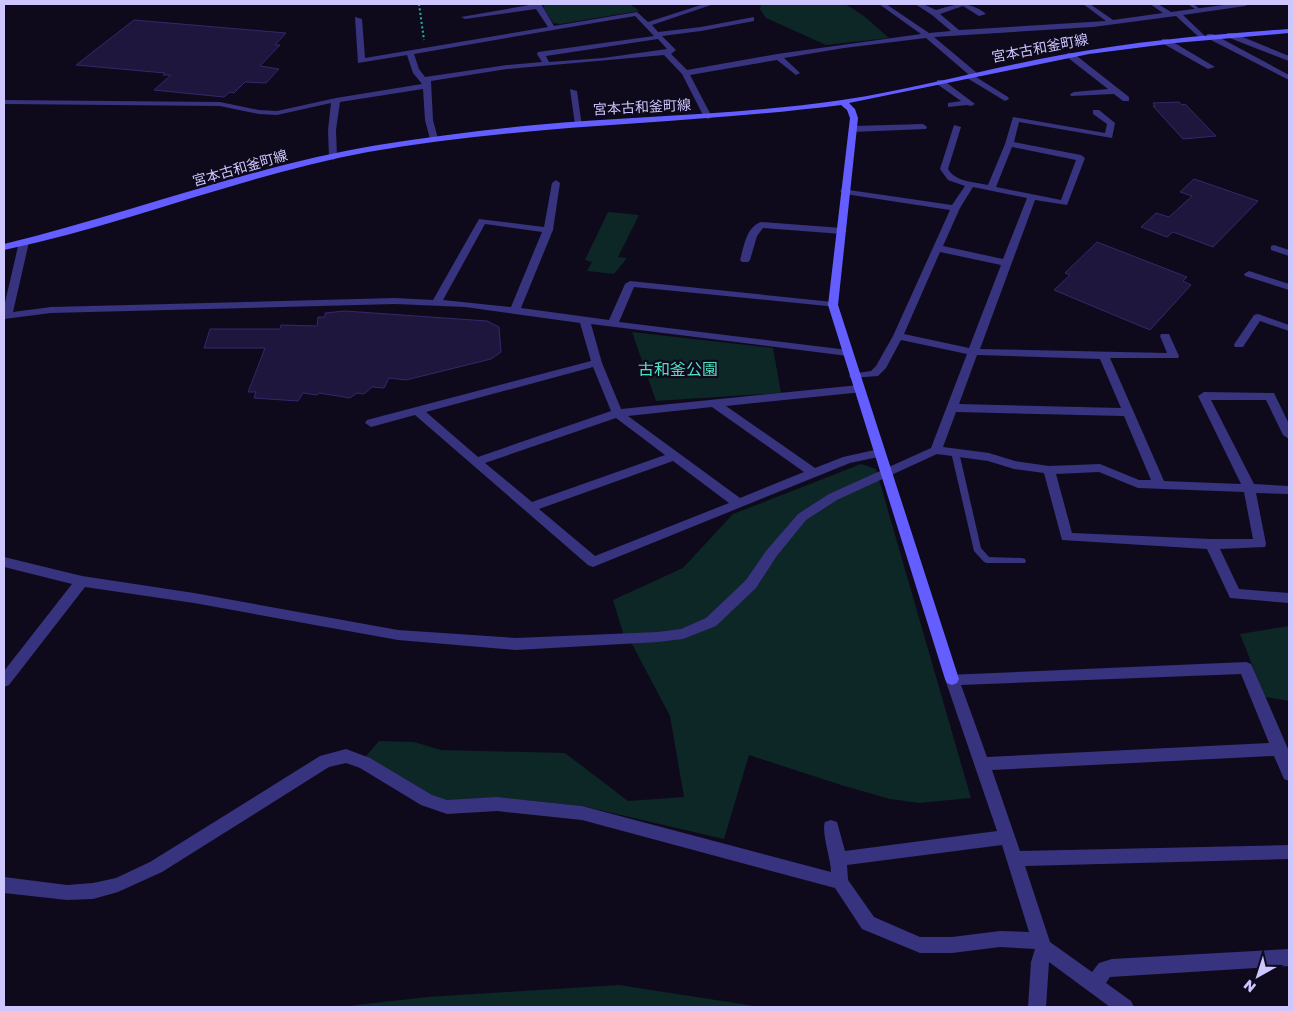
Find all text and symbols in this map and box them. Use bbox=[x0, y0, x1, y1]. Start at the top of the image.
street label: 宮本古和釜町線 bbox=[990, 30, 1090, 65]
street label: 宮本古和釜町線 bbox=[593, 95, 691, 118]
street label: 宮本古和釜町線 bbox=[190, 146, 289, 189]
park label: 古和釜公園 bbox=[638, 359, 718, 379]
north arrow bbox=[1233, 951, 1283, 1001]
text: N bbox=[1240, 977, 1259, 996]

